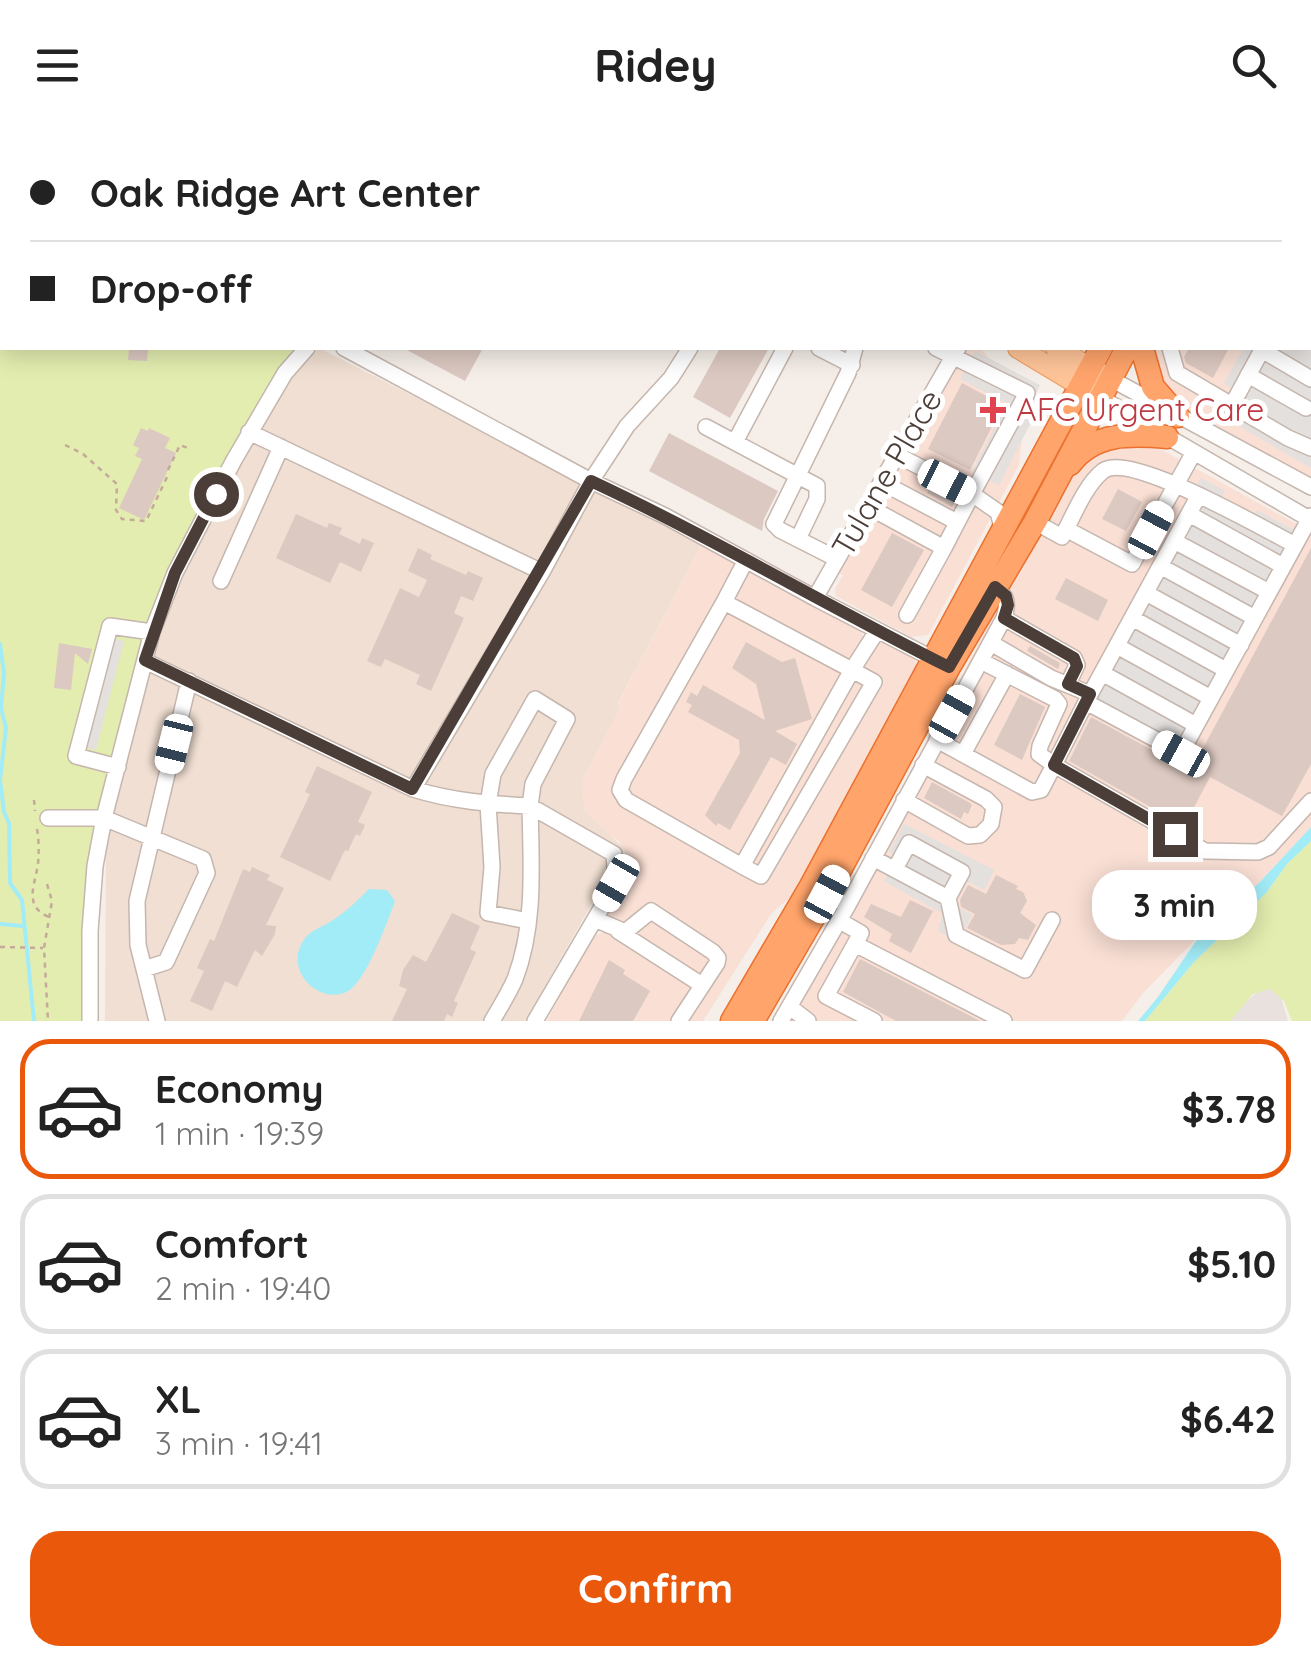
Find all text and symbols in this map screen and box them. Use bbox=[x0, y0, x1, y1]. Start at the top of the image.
text: Ridey bbox=[594, 37, 717, 93]
icon: menu bbox=[30, 38, 85, 93]
icon: search bbox=[1226, 38, 1281, 93]
text: Oak Ridge Art Center bbox=[90, 169, 481, 217]
text: Drop-off bbox=[90, 265, 252, 313]
street label: Tulane Place bbox=[822, 382, 950, 563]
place label: AFC Urgent Care bbox=[1016, 389, 1264, 429]
marker: AFC Urgent Care bbox=[980, 397, 1006, 423]
car bbox=[913, 455, 981, 509]
route start bbox=[194, 472, 239, 517]
car bbox=[1124, 496, 1178, 564]
car bbox=[924, 680, 980, 748]
car bbox=[152, 711, 196, 777]
car bbox=[1147, 726, 1215, 782]
route end bbox=[1153, 812, 1198, 857]
car bbox=[588, 850, 644, 916]
car bbox=[800, 860, 854, 928]
callout: 3 min bbox=[1092, 869, 1258, 939]
text: 3 min bbox=[1133, 885, 1216, 925]
icon: car bbox=[35, 1064, 125, 1154]
text: Economy bbox=[155, 1065, 324, 1113]
text: $3.78 bbox=[1182, 1085, 1276, 1133]
text: 1 min · 19:39 bbox=[155, 1113, 324, 1153]
icon: car bbox=[35, 1219, 125, 1309]
text: Comfort bbox=[155, 1220, 309, 1268]
text: $5.10 bbox=[1187, 1240, 1276, 1288]
text: 2 min · 19:40 bbox=[155, 1268, 331, 1308]
icon: car bbox=[35, 1374, 125, 1464]
text: XL bbox=[155, 1375, 201, 1423]
text: $6.42 bbox=[1180, 1395, 1276, 1443]
text: 3 min · 19:41 bbox=[155, 1423, 323, 1463]
button: Confirm bbox=[30, 1531, 1281, 1646]

